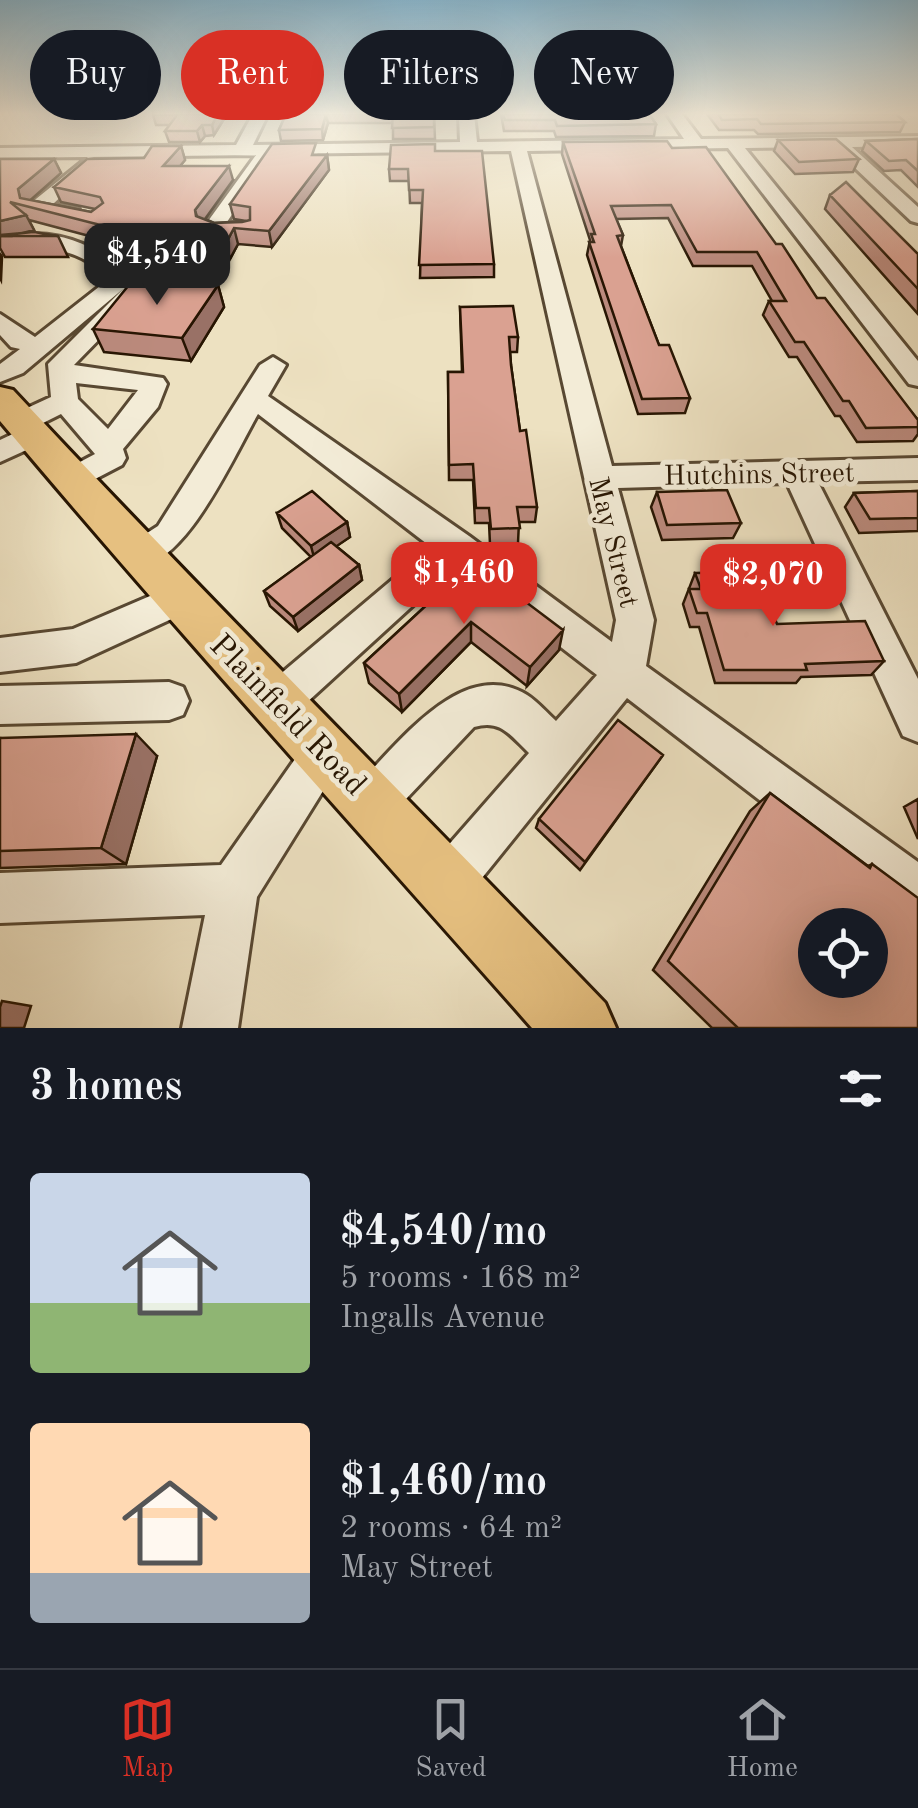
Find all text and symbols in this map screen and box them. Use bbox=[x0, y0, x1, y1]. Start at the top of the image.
chip: Buy bbox=[30, 30, 161, 120]
chip: Rent bbox=[181, 30, 324, 120]
chip: Filters bbox=[344, 30, 514, 120]
chip: New bbox=[534, 30, 674, 120]
pin: $4,540 bbox=[76, 223, 238, 308]
text: $4,540 bbox=[106, 239, 208, 271]
street label: Hutchins Street bbox=[663, 460, 855, 492]
street label: May Street bbox=[582, 474, 642, 611]
pin: $1,460 bbox=[383, 542, 545, 627]
pin: $2,070 bbox=[692, 544, 854, 629]
text: $1,460 bbox=[413, 558, 515, 590]
text: $2,070 bbox=[722, 560, 824, 592]
street label: Plainfield Road bbox=[203, 630, 371, 803]
map controls bbox=[798, 908, 888, 998]
button: locate bbox=[798, 908, 888, 998]
icon: filters bbox=[833, 1061, 888, 1116]
text: 3 homes bbox=[30, 1067, 182, 1109]
text: $4,540/mo bbox=[340, 1212, 547, 1254]
icon: home bbox=[110, 1213, 230, 1333]
text: 5 rooms · 168 m² bbox=[340, 1263, 581, 1295]
text: Ingalls Avenue bbox=[340, 1303, 545, 1335]
text: $1,460/mo bbox=[340, 1462, 547, 1504]
icon: home bbox=[110, 1463, 230, 1583]
text: 2 rooms · 64 m² bbox=[340, 1513, 562, 1545]
text: May Street bbox=[340, 1553, 493, 1585]
tab: Map bbox=[120, 1692, 175, 1787]
tab: Saved bbox=[415, 1692, 487, 1787]
tab: Home bbox=[727, 1692, 798, 1787]

